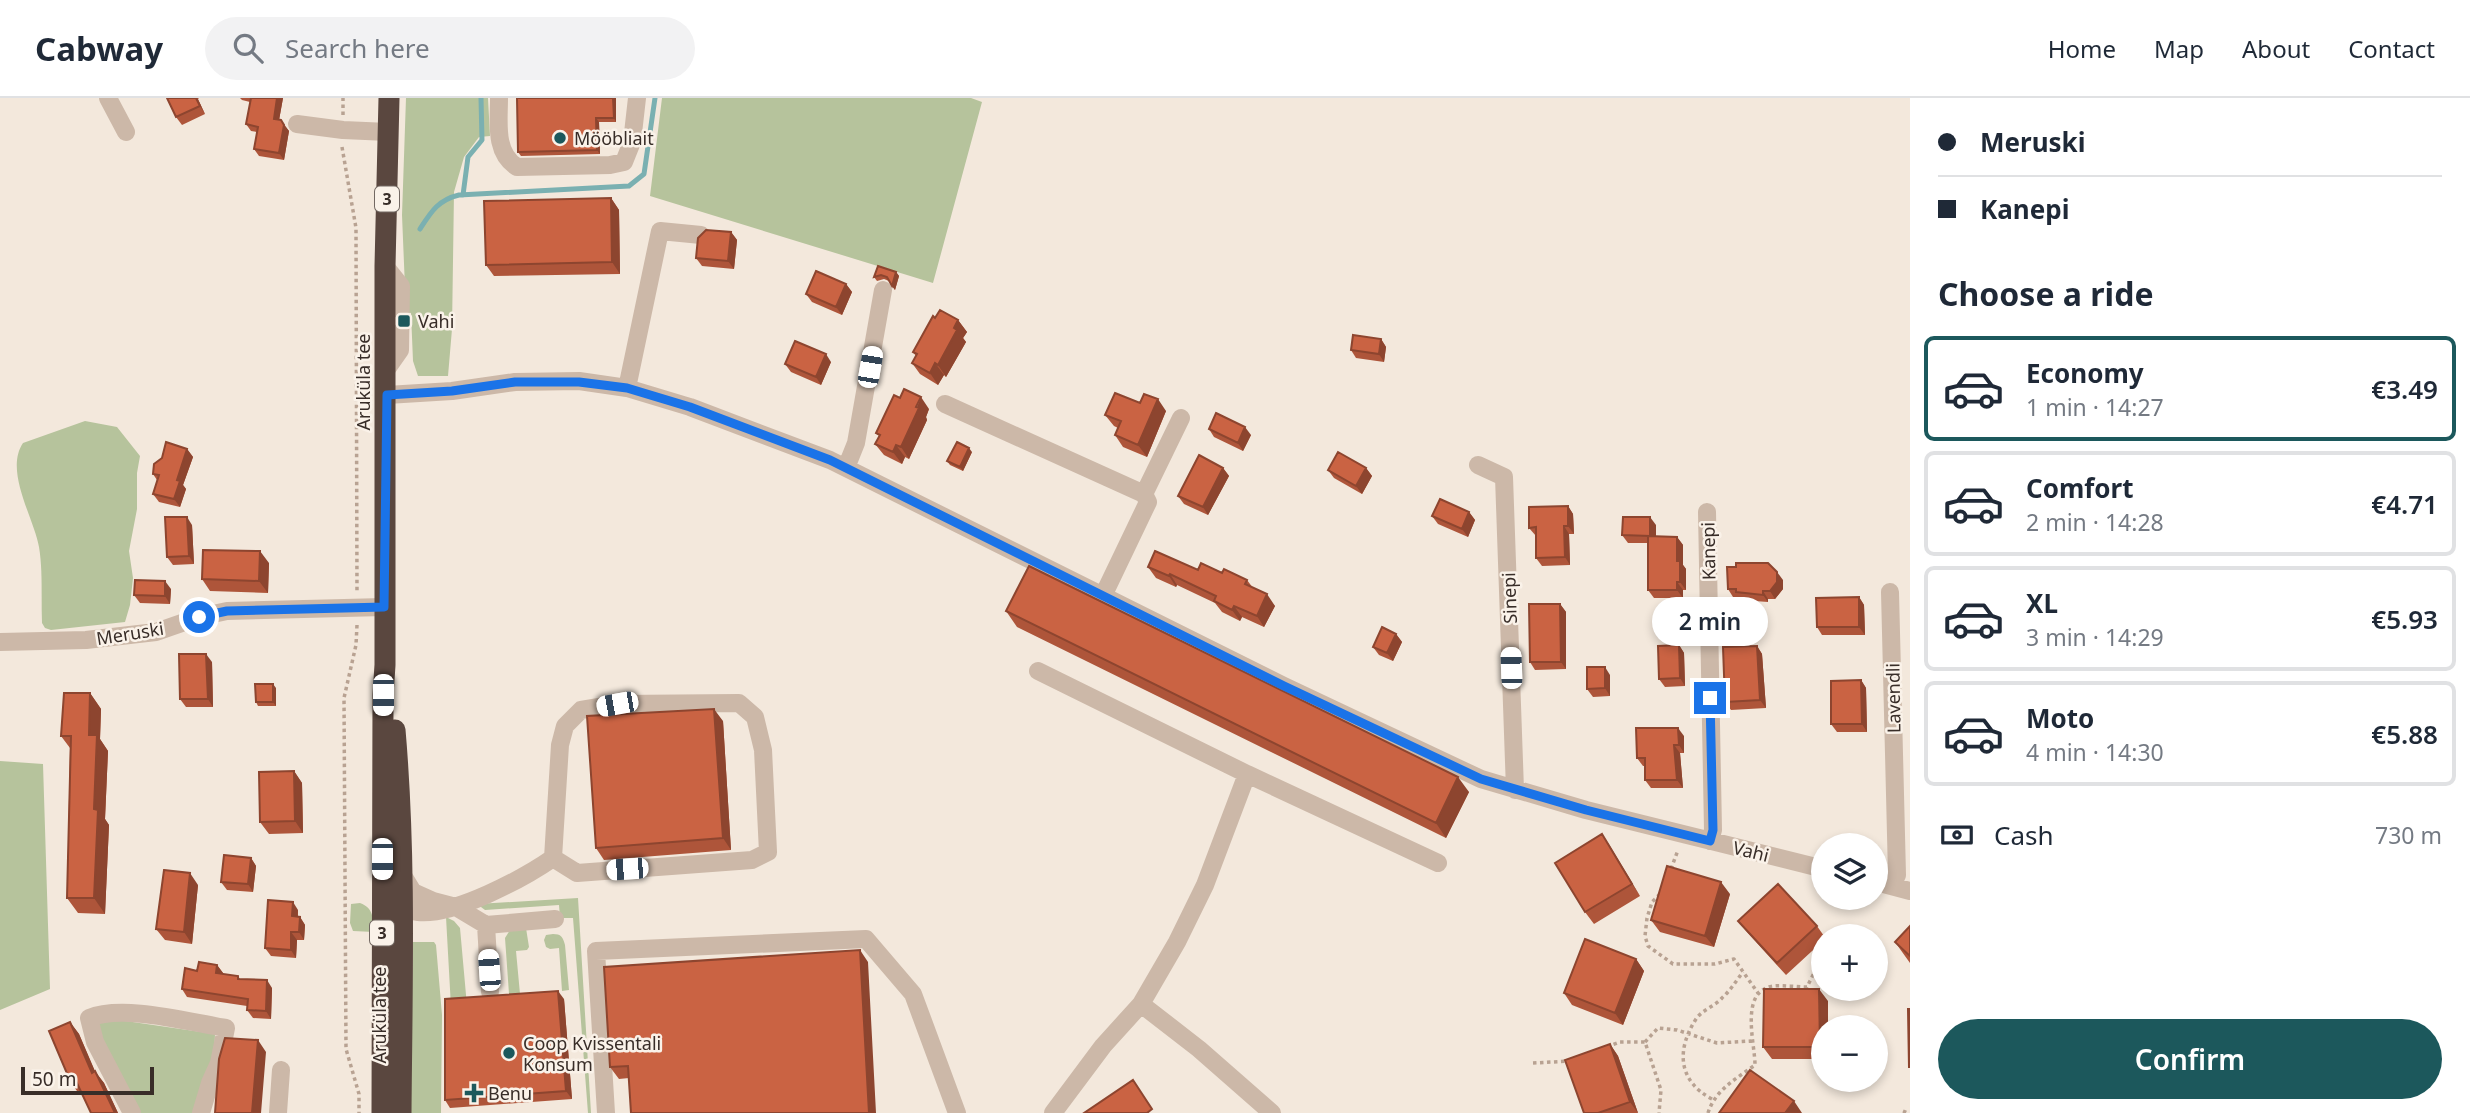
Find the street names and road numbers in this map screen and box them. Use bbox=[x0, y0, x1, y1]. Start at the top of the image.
road number: 3 bbox=[375, 186, 399, 212]
street label: Aruküla tee bbox=[351, 333, 375, 431]
street label: Kanepi bbox=[1695, 522, 1721, 580]
street label: Sinepi bbox=[1496, 572, 1522, 624]
street label: Meruski bbox=[95, 616, 165, 650]
street label: Lavendli bbox=[1880, 663, 1906, 733]
street label: Vahi bbox=[1730, 835, 1772, 867]
road number: 3 bbox=[370, 920, 394, 946]
street label: Aruküla tee bbox=[367, 966, 391, 1064]

